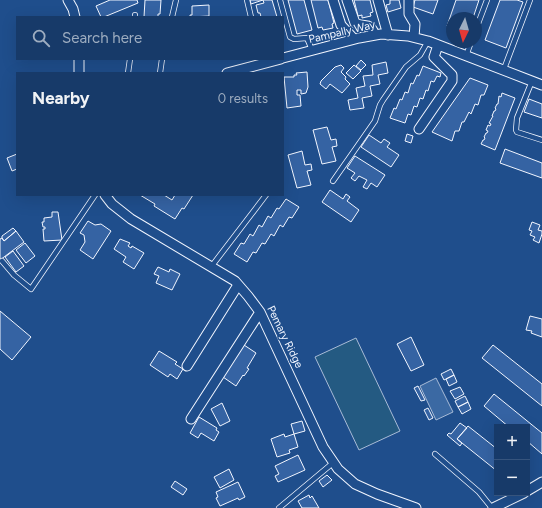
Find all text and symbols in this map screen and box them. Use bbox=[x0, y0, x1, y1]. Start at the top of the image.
north arrow bbox=[446, 12, 482, 48]
search box bbox=[16, 16, 284, 60]
street label: Pampally Way bbox=[307, 18, 377, 46]
icon: search bbox=[30, 27, 52, 49]
text: Search here bbox=[62, 29, 142, 47]
text: Nearby bbox=[32, 88, 90, 108]
text: 0 results bbox=[218, 91, 268, 106]
street label: Pemary Ridge bbox=[264, 304, 306, 370]
map controls bbox=[494, 424, 530, 496]
button: + bbox=[494, 424, 530, 460]
button: − bbox=[494, 460, 530, 496]

